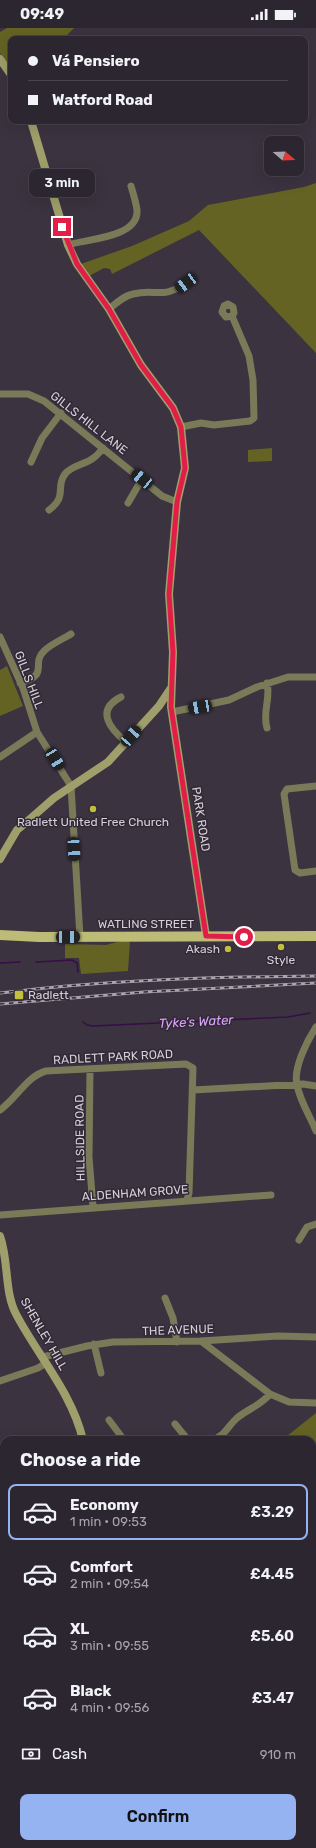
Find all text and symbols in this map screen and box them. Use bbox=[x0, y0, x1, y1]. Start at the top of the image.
text: 09:49 bbox=[20, 5, 64, 23]
text: Vá Pensiero bbox=[52, 52, 140, 70]
text: Watford Road bbox=[52, 91, 153, 109]
north arrow bbox=[264, 136, 304, 176]
map controls bbox=[264, 136, 304, 176]
callout: 3 min bbox=[29, 169, 95, 197]
text: 3 min bbox=[45, 175, 79, 190]
route end bbox=[53, 218, 71, 236]
car bbox=[173, 271, 199, 295]
street label: GILLS HILL LANE bbox=[48, 389, 130, 457]
car bbox=[129, 467, 155, 491]
street label: GILLS HILL bbox=[12, 649, 47, 711]
car bbox=[187, 699, 213, 715]
car bbox=[119, 723, 143, 749]
car bbox=[44, 746, 66, 772]
street label: PARK ROAD bbox=[189, 786, 213, 852]
marker: Radlett United Free Church bbox=[88, 804, 98, 814]
place label: Radlett United Free Church bbox=[17, 815, 169, 829]
car bbox=[67, 837, 81, 861]
street label: WATLING STREET bbox=[98, 917, 194, 931]
route start bbox=[235, 928, 253, 946]
car bbox=[56, 931, 80, 943]
place label: Akash bbox=[186, 942, 220, 956]
marker: Style bbox=[276, 942, 286, 952]
marker: Akash bbox=[223, 944, 233, 954]
place label: Style bbox=[267, 953, 295, 967]
place label: Radlett bbox=[28, 988, 69, 1002]
marker: Radlett bbox=[13, 989, 25, 1001]
water label: Tyke's Water bbox=[158, 1012, 235, 1031]
street label: RADLETT PARK ROAD bbox=[53, 1047, 173, 1067]
street label: HILLSIDE ROAD bbox=[72, 1095, 88, 1181]
street label: ALDENHAM GROVE bbox=[81, 1182, 189, 1204]
street label: SHENLEY HILL bbox=[18, 1295, 71, 1373]
street label: THE AVENUE bbox=[142, 1322, 214, 1338]
text: Choose a ride bbox=[20, 1449, 141, 1471]
icon: car bbox=[22, 1494, 58, 1530]
text: Economy bbox=[70, 1496, 139, 1514]
text: £3.29 bbox=[251, 1503, 294, 1521]
text: 1 min · 09:53 bbox=[70, 1514, 147, 1529]
icon: car bbox=[22, 1556, 58, 1592]
text: Comfort bbox=[70, 1558, 133, 1576]
text: £4.45 bbox=[250, 1565, 294, 1583]
text: 2 min · 09:54 bbox=[70, 1576, 149, 1591]
icon: car bbox=[22, 1618, 58, 1654]
text: XL bbox=[70, 1620, 89, 1638]
text: £5.60 bbox=[250, 1627, 294, 1645]
text: 3 min · 09:55 bbox=[70, 1638, 149, 1653]
icon: car bbox=[22, 1680, 58, 1716]
text: Black bbox=[70, 1682, 111, 1700]
text: £3.47 bbox=[252, 1689, 294, 1707]
text: 4 min · 09:56 bbox=[70, 1700, 149, 1715]
icon: cash bbox=[20, 1743, 42, 1765]
text: Cash bbox=[52, 1745, 87, 1763]
text: 910 m bbox=[260, 1747, 296, 1762]
button: Confirm bbox=[20, 1794, 296, 1840]

